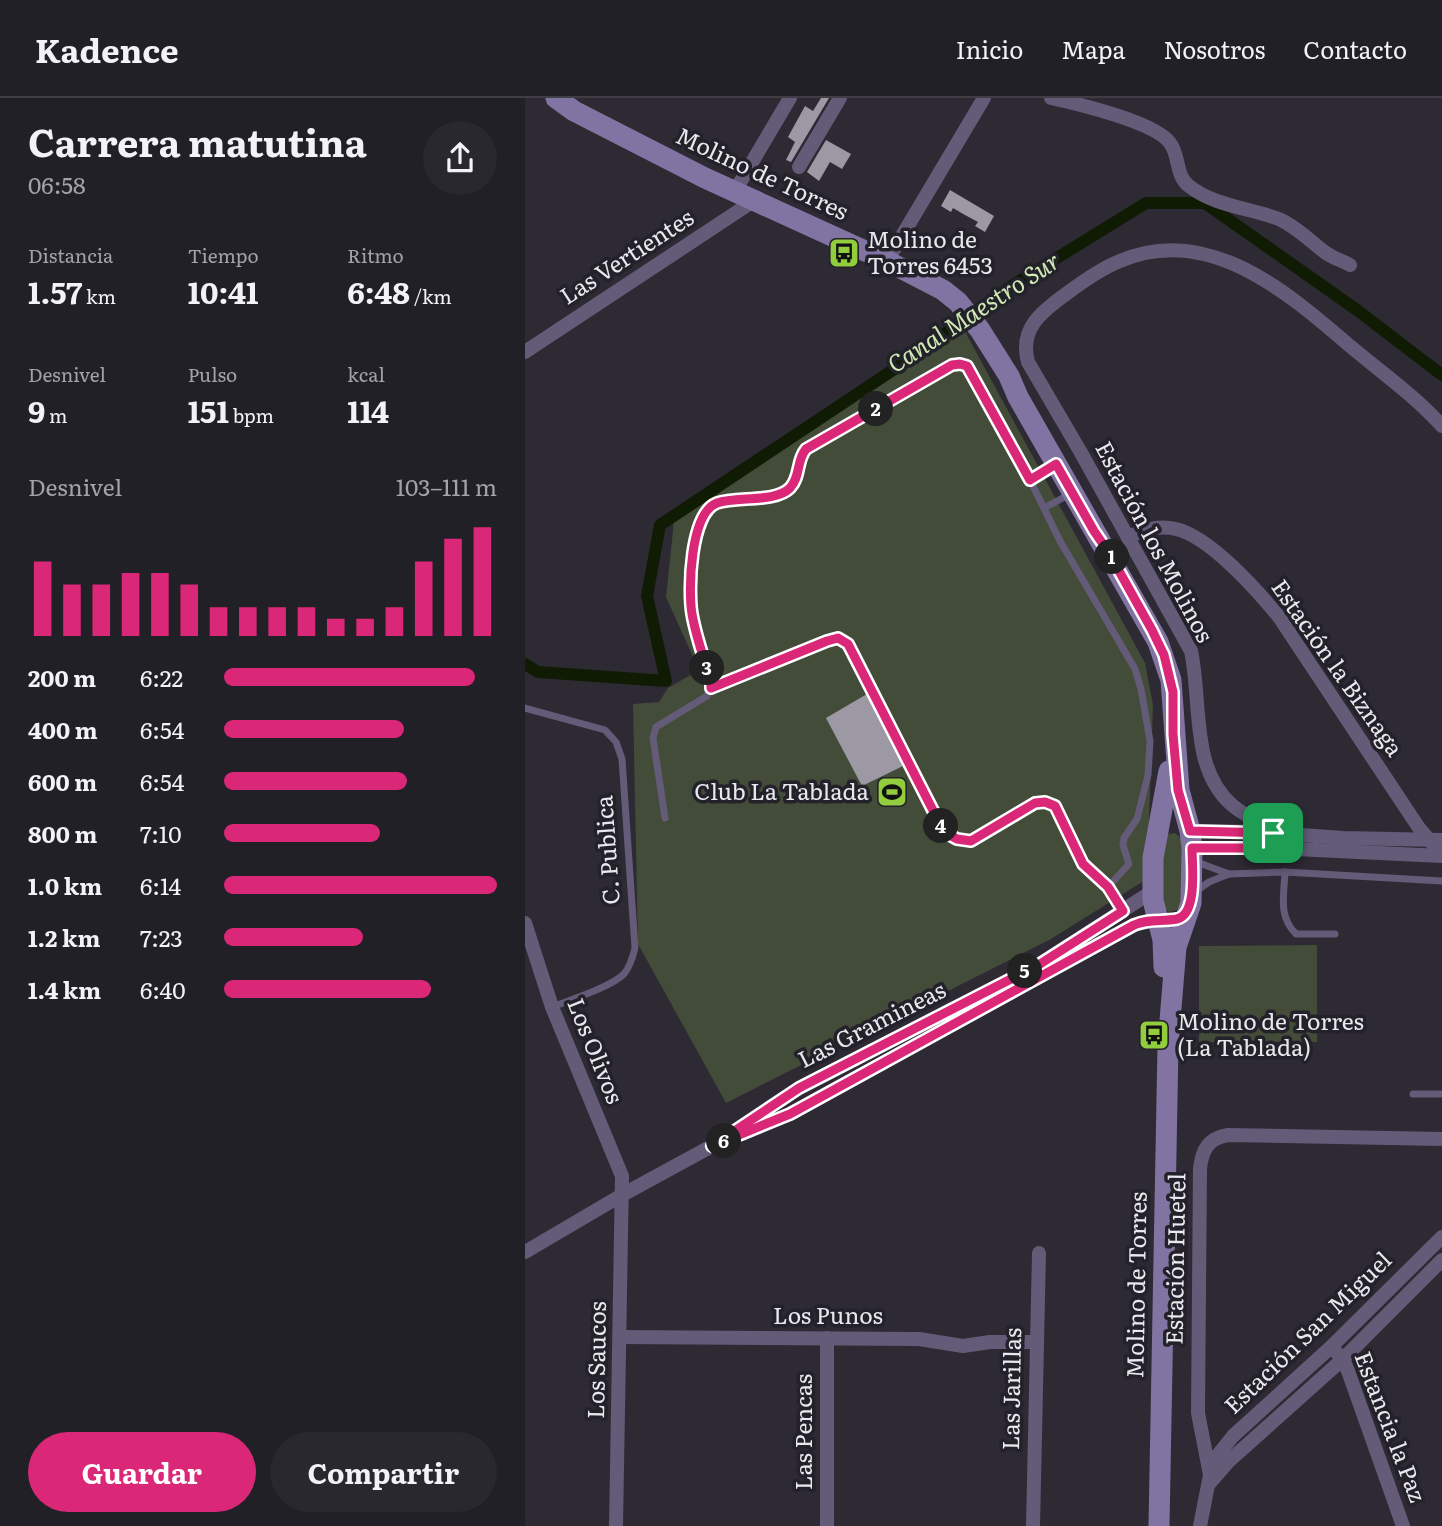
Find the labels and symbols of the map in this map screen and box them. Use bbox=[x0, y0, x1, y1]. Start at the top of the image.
street label: Molino de Torres bbox=[671, 117, 855, 227]
street label: Las Vertientes bbox=[552, 199, 700, 311]
place label: Molino de Torres 6453 bbox=[867, 221, 993, 281]
bus stop icon: Molino de Torres 6453 bbox=[827, 236, 861, 270]
water label: Canal Maestro Sur bbox=[879, 242, 1066, 380]
pin: 2 bbox=[859, 392, 893, 426]
street label: Estación los Molinos bbox=[1088, 434, 1223, 648]
pin: 1 bbox=[1095, 540, 1129, 574]
street label: Estación la Biznaga bbox=[1265, 571, 1413, 763]
pin: 3 bbox=[689, 650, 725, 686]
place label: Club La Tablada bbox=[694, 773, 870, 807]
sports icon: Club La Tablada bbox=[875, 775, 909, 809]
street label: C. Publica bbox=[585, 794, 627, 906]
pin bbox=[1243, 803, 1303, 863]
pin: 4 bbox=[923, 808, 959, 844]
pin: 5 bbox=[1007, 954, 1043, 988]
street label: Las Gramineas bbox=[791, 971, 951, 1075]
street label: Los Olivos bbox=[560, 992, 633, 1108]
place label: Molino de Torres (La Tablada) bbox=[1177, 1003, 1364, 1063]
bus stop icon: Molino de Torres (La Tablada) bbox=[1137, 1018, 1171, 1052]
pin: 6 bbox=[707, 1124, 741, 1158]
street label: Estación Huetel bbox=[1156, 1172, 1193, 1345]
street label: Molino de Torres bbox=[1116, 1191, 1154, 1379]
street label: Estación San Miguel bbox=[1215, 1242, 1398, 1421]
street label: Los Punos bbox=[773, 1297, 883, 1331]
street label: Los Saucos bbox=[577, 1301, 613, 1419]
street label: Las Jarillas bbox=[992, 1327, 1028, 1450]
street label: Estancia la Paz bbox=[1347, 1346, 1436, 1507]
street label: Las Pencas bbox=[785, 1374, 819, 1490]

